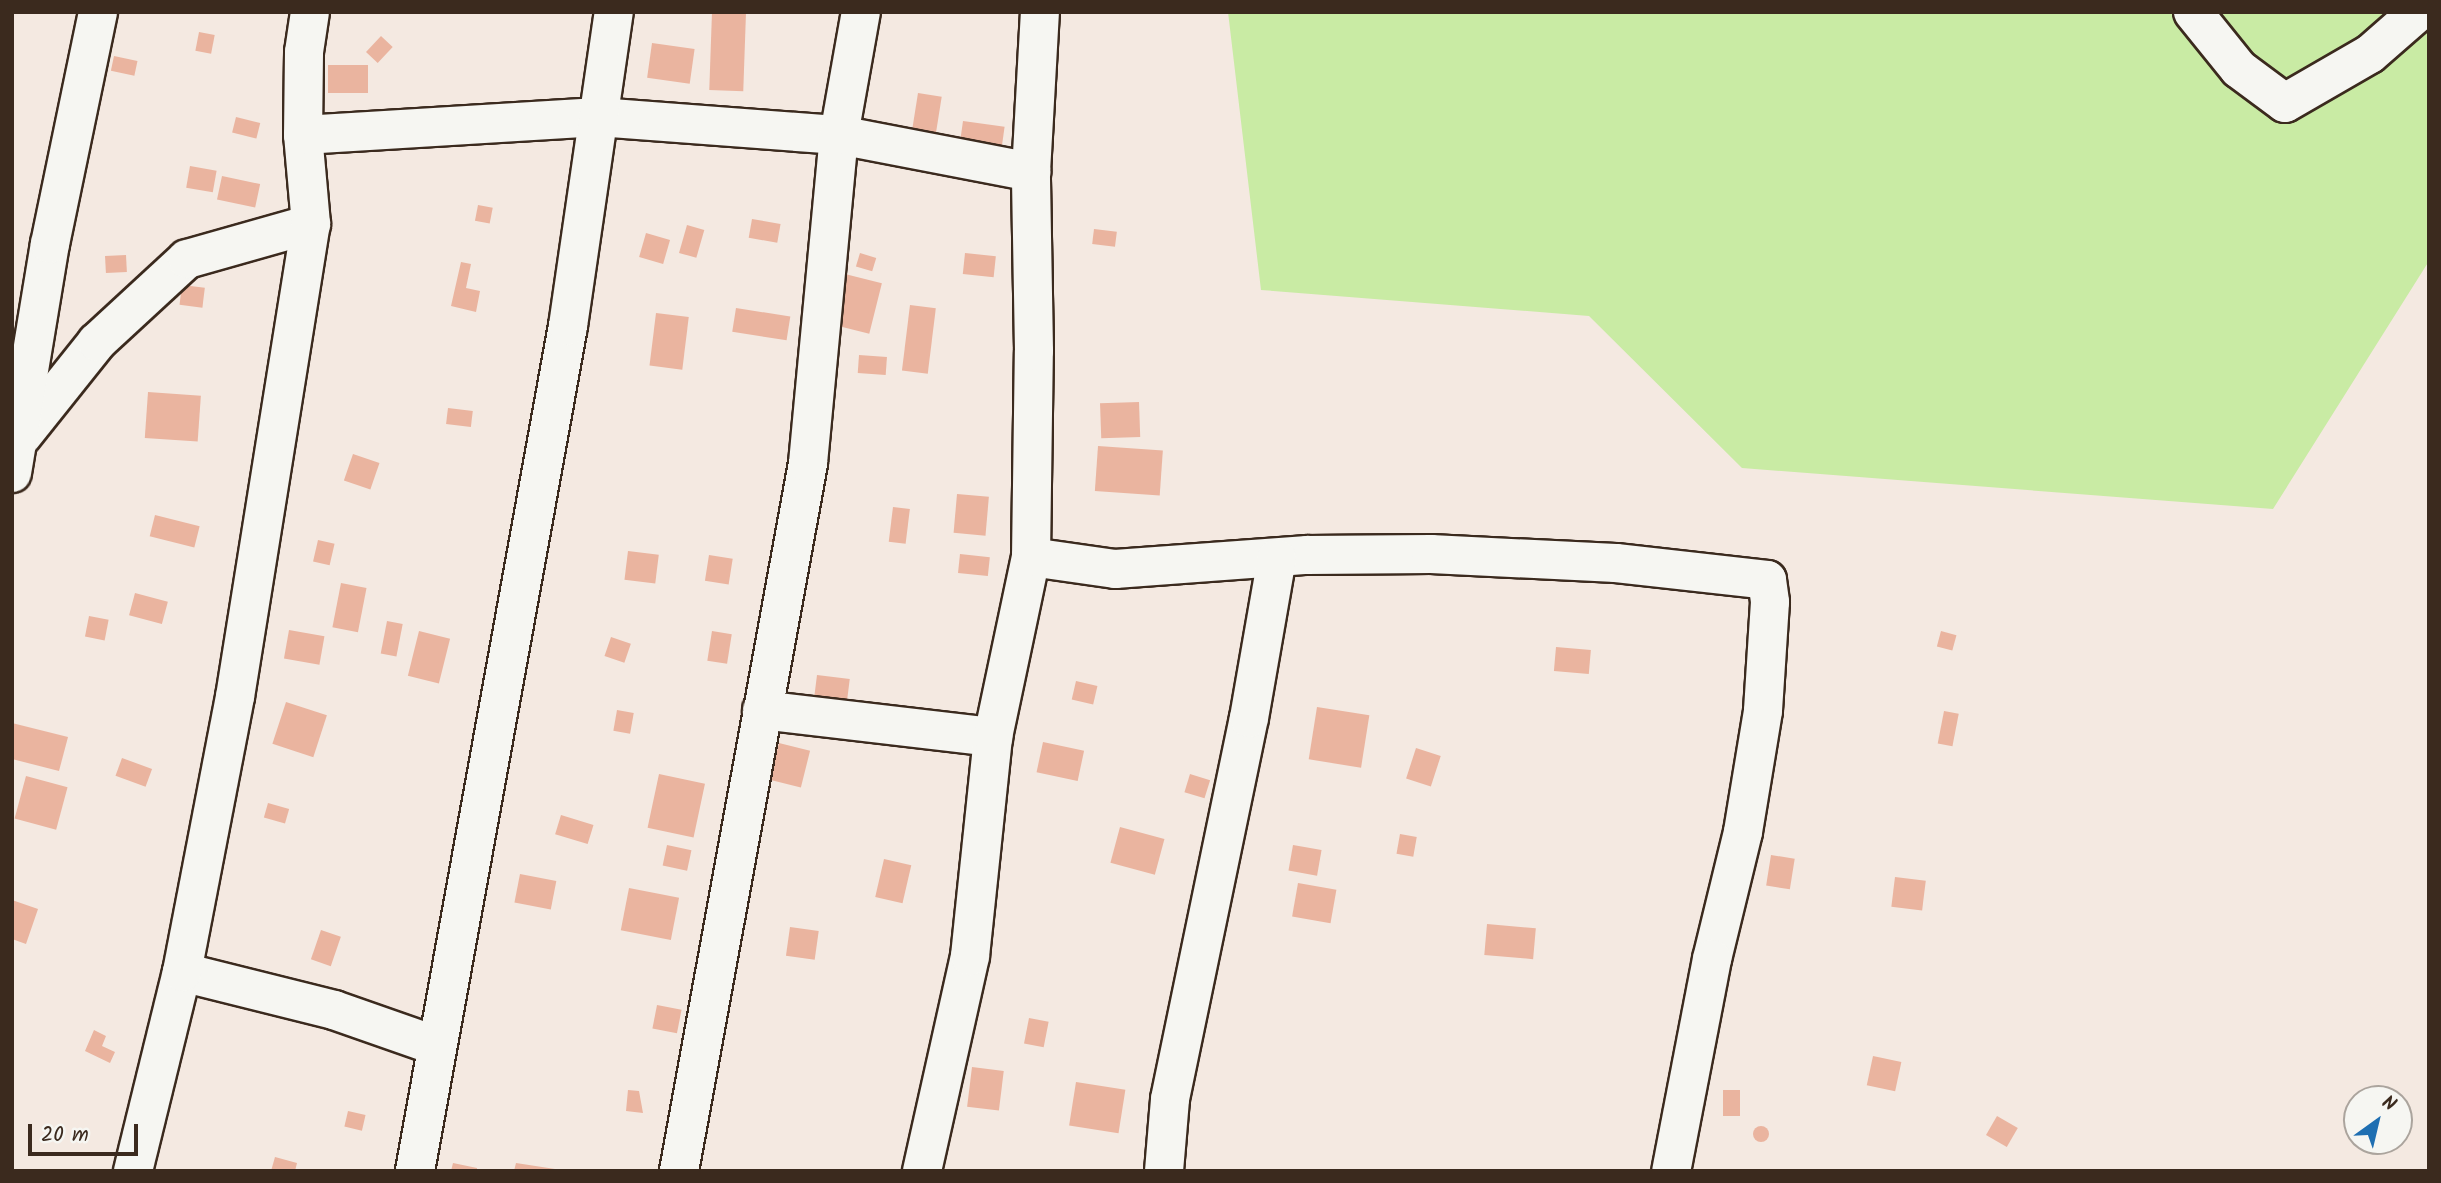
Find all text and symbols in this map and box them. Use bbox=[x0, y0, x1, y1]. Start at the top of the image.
north arrow bbox=[2343, 1085, 2413, 1155]
text: N bbox=[2375, 1088, 2402, 1120]
scale bar bbox=[32, 1110, 142, 1154]
text: 20 m bbox=[41, 1119, 89, 1152]

